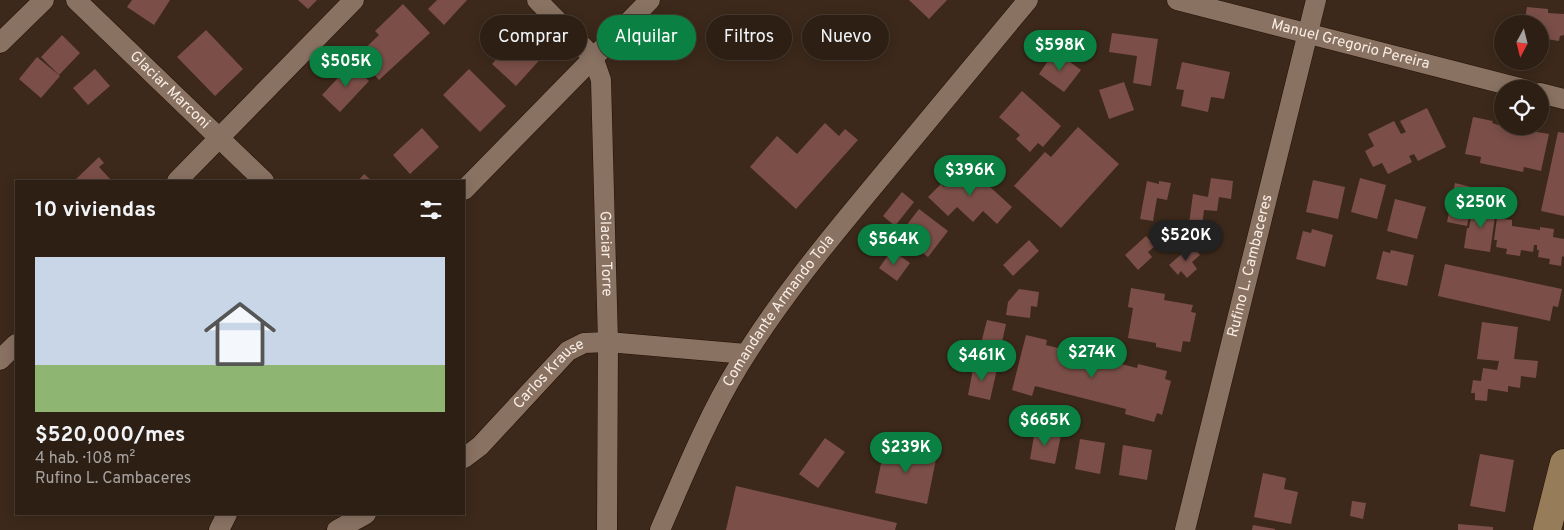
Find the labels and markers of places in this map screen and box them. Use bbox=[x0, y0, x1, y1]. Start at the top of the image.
pin: $598K bbox=[1025, 30, 1095, 72]
pin: $505K bbox=[311, 46, 381, 88]
pin: $396K bbox=[935, 154, 1005, 197]
pin: $250K bbox=[1446, 186, 1516, 229]
pin: $520K bbox=[1151, 220, 1221, 262]
pin: $564K bbox=[859, 224, 929, 266]
pin: $274K bbox=[1057, 336, 1127, 379]
pin: $461K bbox=[947, 340, 1017, 382]
pin: $665K bbox=[1010, 404, 1080, 447]
pin: $239K bbox=[871, 432, 941, 474]

